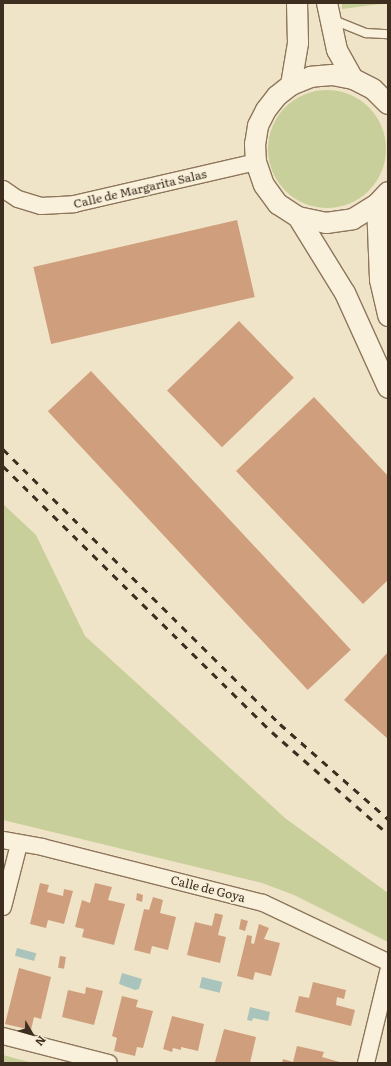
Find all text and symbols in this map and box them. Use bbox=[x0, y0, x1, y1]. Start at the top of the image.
street label: Calle de Margarita Salas bbox=[72, 167, 208, 211]
street label: Calle de Goya bbox=[169, 873, 247, 905]
north arrow bbox=[12, 1014, 52, 1054]
text: N bbox=[32, 1033, 51, 1050]

